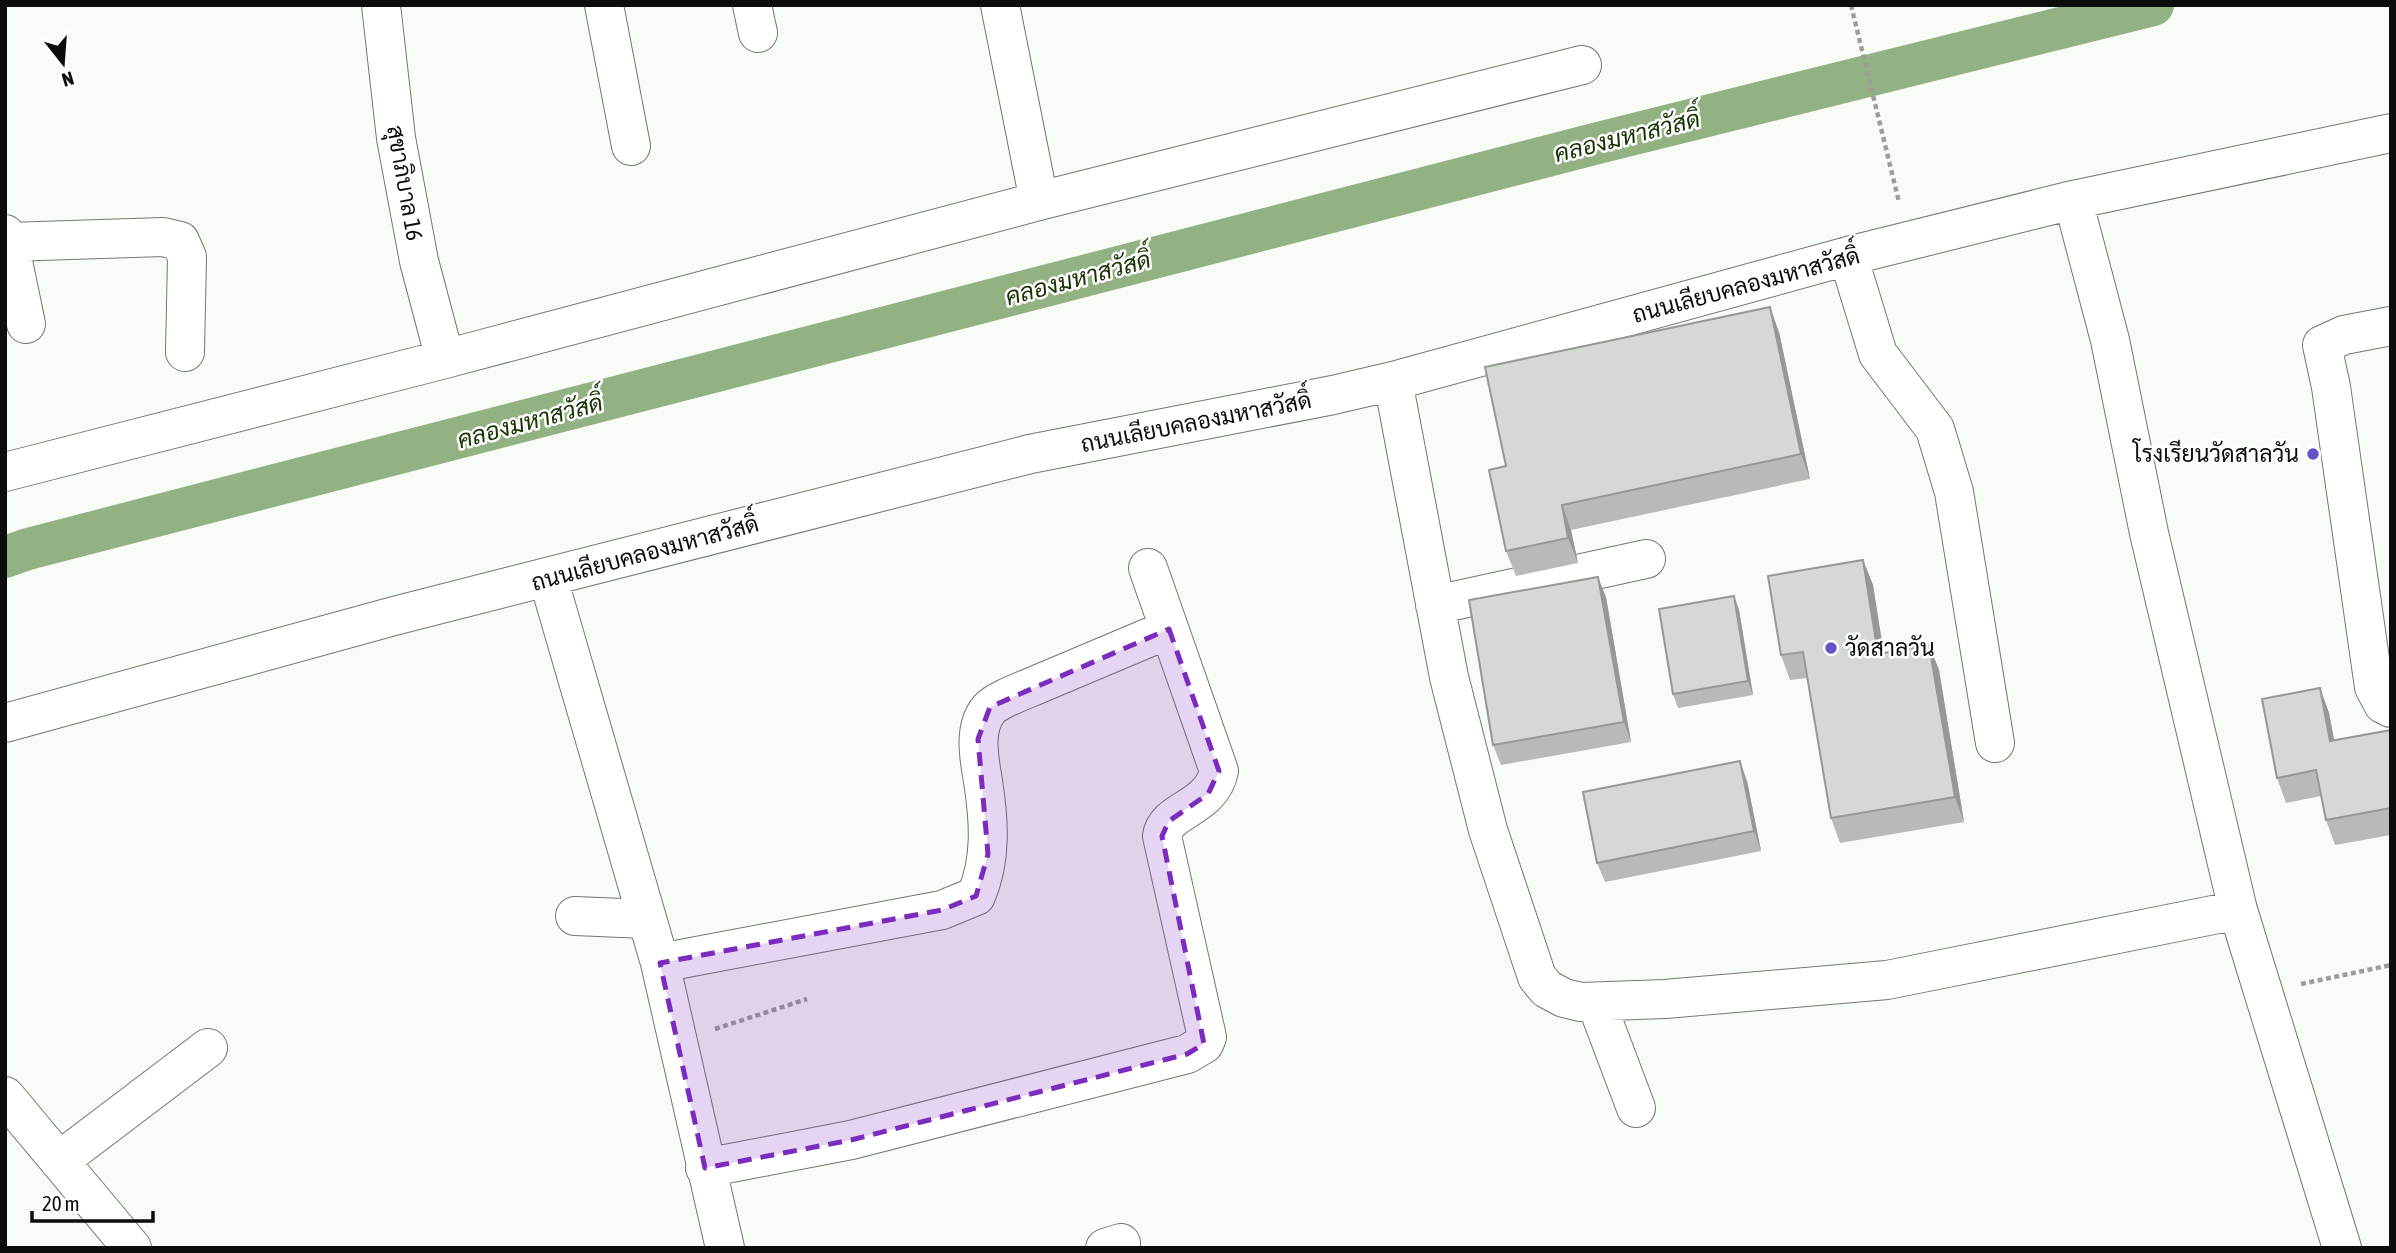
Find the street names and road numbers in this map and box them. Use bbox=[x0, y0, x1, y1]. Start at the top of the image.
street label: สุขาภิบาล 16 bbox=[379, 123, 429, 243]
street label: ถนนเลียบคลองมหาสวัสดิ์ bbox=[1627, 233, 1863, 328]
street label: ถนนเลียบคลองมหาสวัสดิ์ bbox=[1077, 378, 1313, 457]
street label: ถนนเลียบคลองมหาสวัสดิ์ bbox=[526, 501, 762, 596]

